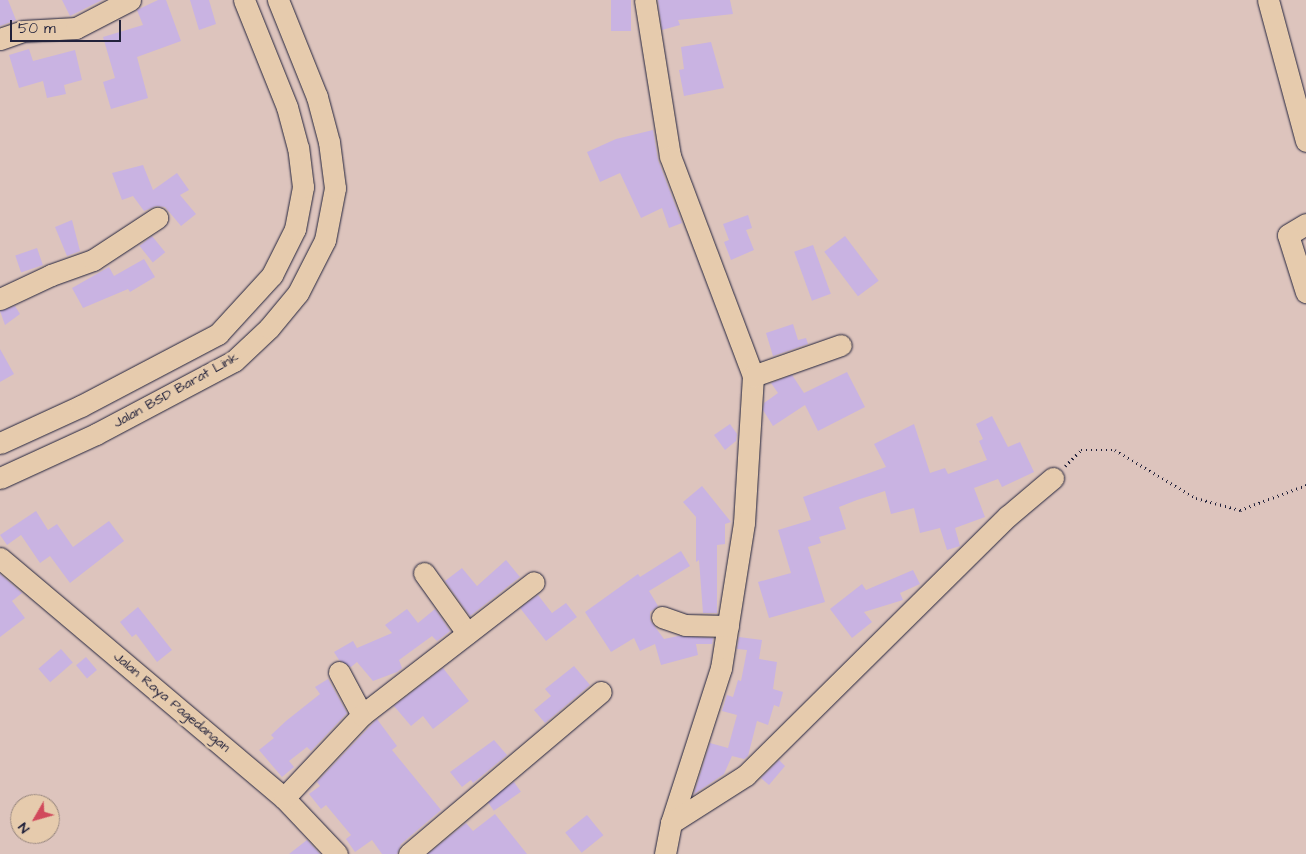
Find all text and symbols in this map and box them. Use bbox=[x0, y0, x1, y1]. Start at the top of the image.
scale bar bbox=[12, 10, 124, 42]
text: 50 m bbox=[18, 18, 56, 39]
street label: Jalan BSD Barat Link bbox=[110, 349, 242, 431]
street label: Jalan Raya Pagedangan bbox=[110, 648, 234, 756]
north arrow bbox=[10, 794, 60, 844]
text: N bbox=[13, 818, 35, 837]

